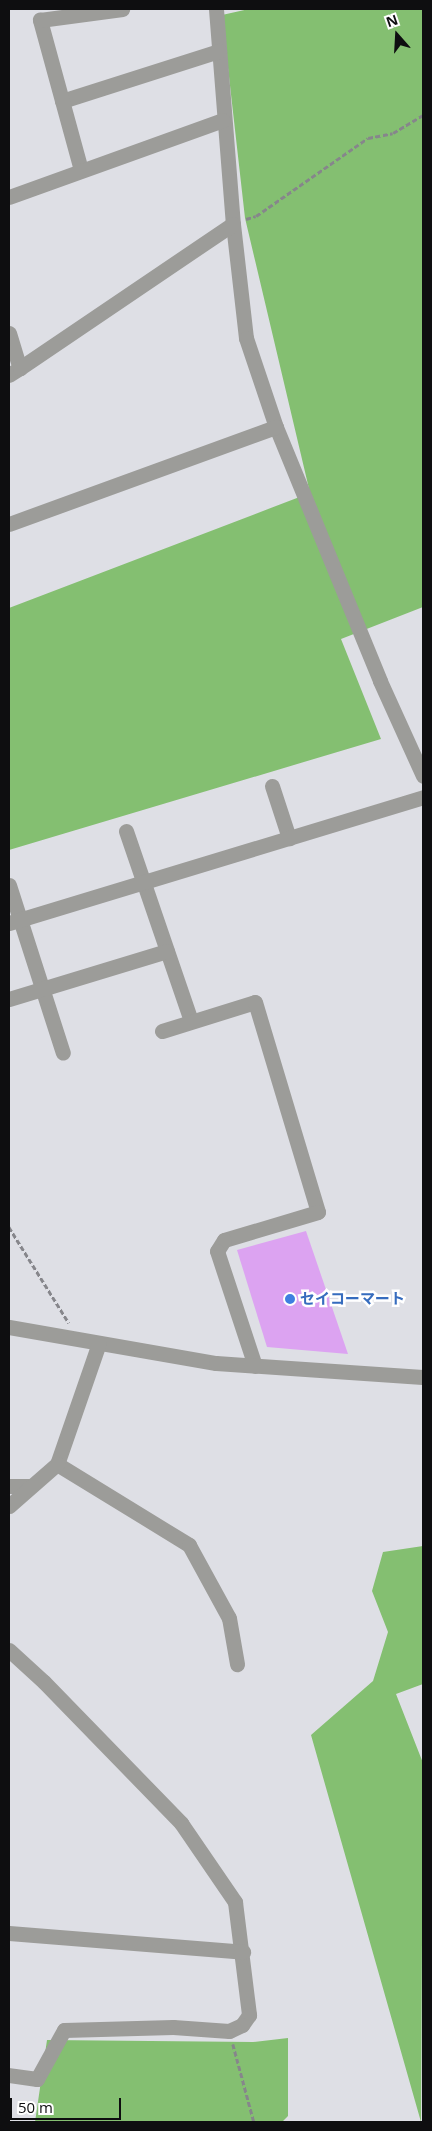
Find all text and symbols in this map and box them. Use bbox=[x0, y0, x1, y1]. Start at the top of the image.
north arrow bbox=[372, 10, 422, 60]
text: N bbox=[383, 10, 400, 31]
place label: セイコーマート bbox=[300, 1290, 405, 1308]
marker: セイコーマート bbox=[284, 1293, 296, 1305]
scale bar bbox=[12, 2088, 124, 2120]
text: 50 m bbox=[18, 2097, 53, 2117]

